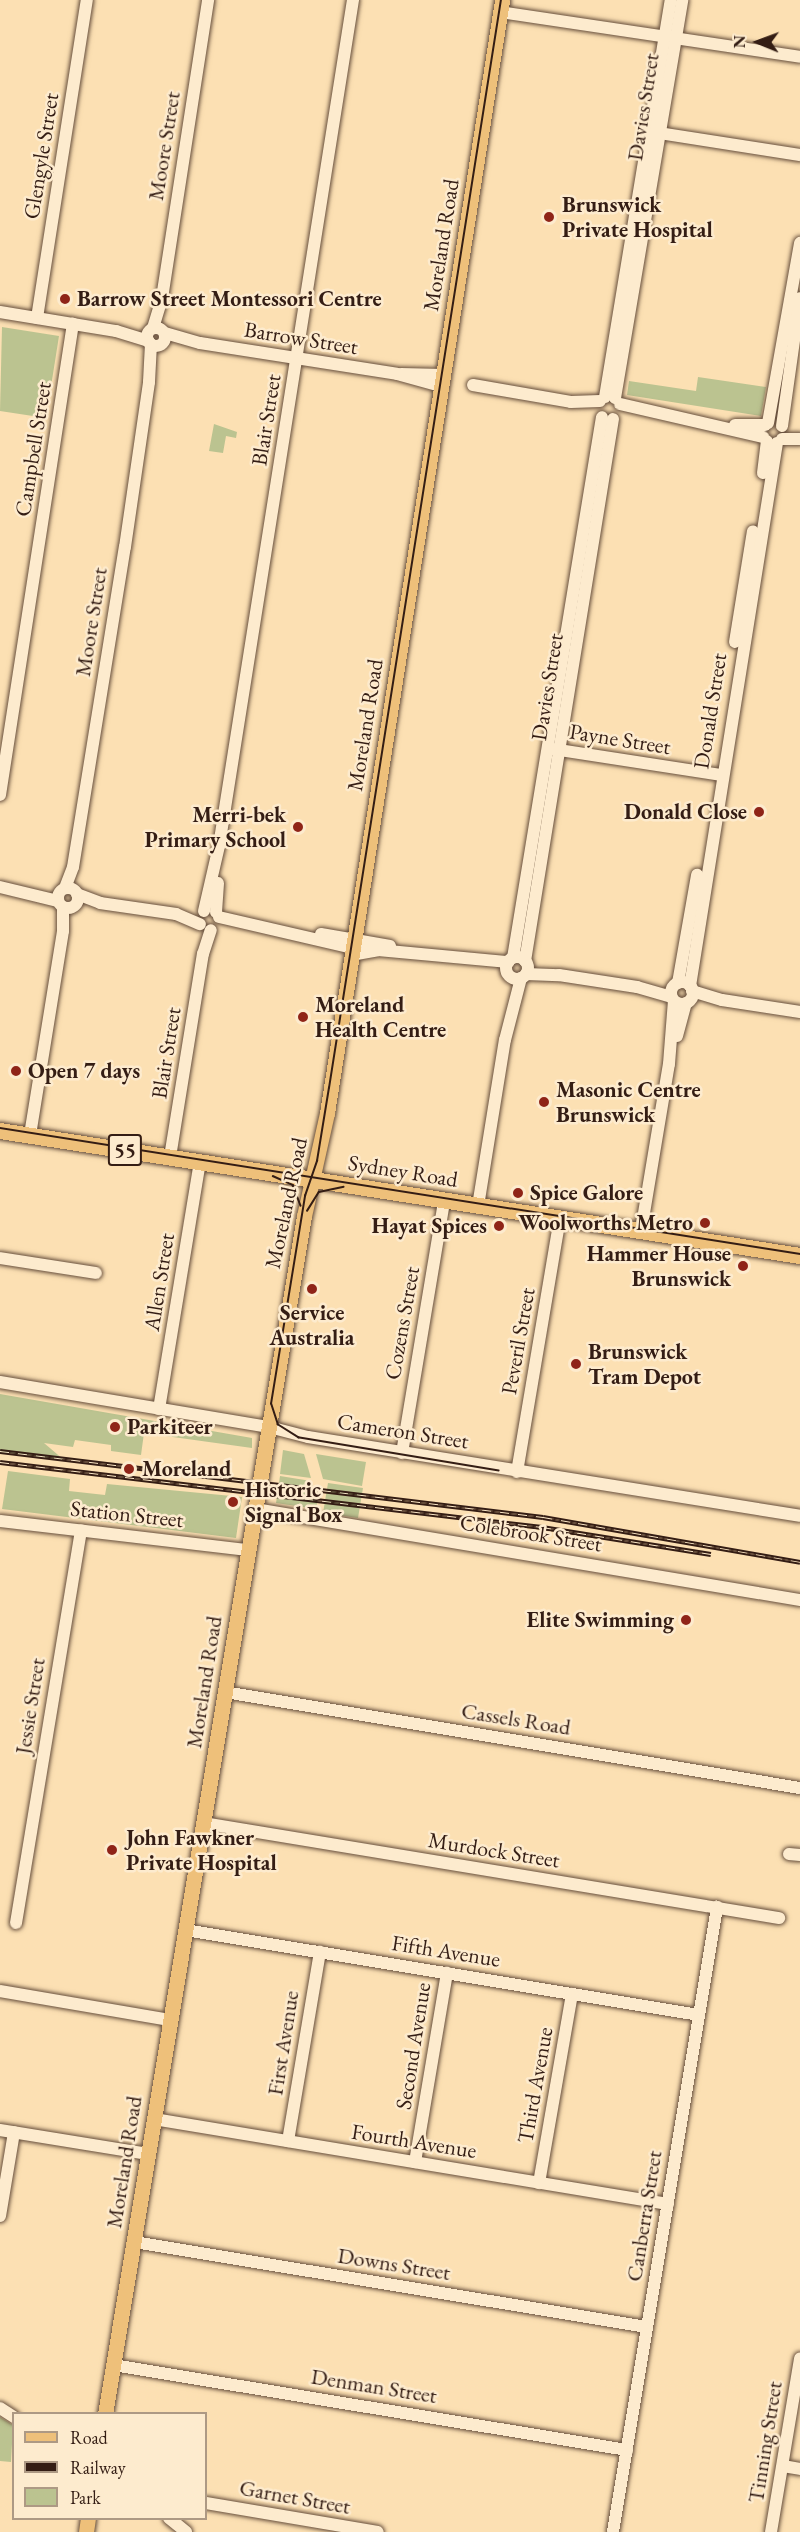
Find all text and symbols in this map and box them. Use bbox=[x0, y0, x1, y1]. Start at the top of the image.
north arrow bbox=[728, 12, 788, 72]
text: N bbox=[729, 35, 750, 48]
street label: Davies Street bbox=[621, 51, 665, 163]
street label: Moore Street bbox=[142, 90, 186, 202]
street label: Glengyle Street bbox=[18, 91, 64, 221]
street label: Moreland Road bbox=[418, 177, 464, 313]
place label: Brunswick Private Hospital bbox=[562, 191, 713, 242]
marker: Brunswick Private Hospital bbox=[540, 208, 558, 226]
place label: Barrow Street Montessori Centre bbox=[77, 286, 382, 312]
marker: Barrow Street Montessori Centre bbox=[58, 292, 72, 306]
street label: Barrow Street bbox=[242, 316, 360, 360]
street label: Blair Street bbox=[246, 372, 286, 468]
street label: Campbell Street bbox=[9, 380, 57, 518]
street label: Moore Street bbox=[69, 566, 113, 678]
street label: Davies Street bbox=[525, 631, 569, 743]
street label: Donald Street bbox=[688, 651, 732, 771]
street label: Moreland Road bbox=[342, 657, 388, 793]
street label: Payne Street bbox=[567, 718, 673, 760]
place label: Donald Close bbox=[624, 799, 747, 825]
place label: Merri-bek Primary School bbox=[144, 801, 286, 852]
marker: Donald Close bbox=[752, 805, 766, 819]
marker: Merri-bek Primary School bbox=[291, 820, 305, 834]
place label: Moreland Health Centre bbox=[315, 991, 446, 1042]
street label: Blair Street bbox=[146, 1005, 186, 1101]
marker: Moreland Health Centre bbox=[296, 1010, 310, 1024]
place label: Open 7 days bbox=[28, 1058, 140, 1084]
marker: Open 7 days bbox=[9, 1064, 23, 1078]
place label: Masonic Centre Brunswick bbox=[556, 1076, 701, 1128]
marker: Masonic Centre Brunswick bbox=[537, 1095, 551, 1109]
road number: 55 bbox=[107, 1132, 143, 1168]
street label: Moreland Road bbox=[259, 1135, 313, 1271]
street label: Sydney Road bbox=[346, 1149, 460, 1193]
place label: Spice Galore bbox=[530, 1180, 643, 1206]
marker: Spice Galore bbox=[511, 1186, 525, 1200]
place label: Woolworths Metro bbox=[518, 1210, 693, 1236]
place label: Hayat Spices bbox=[372, 1213, 487, 1239]
marker: Woolworths Metro bbox=[698, 1216, 712, 1230]
marker: Hayat Spices bbox=[492, 1219, 506, 1233]
street label: Allen Street bbox=[138, 1231, 180, 1333]
place label: Hammer House Brunswick bbox=[587, 1240, 731, 1292]
marker: Hammer House Brunswick bbox=[736, 1259, 750, 1273]
street label: Cozens Street bbox=[379, 1264, 425, 1382]
marker: Service Australia bbox=[305, 1282, 319, 1296]
street label: Peveril Street bbox=[496, 1286, 540, 1396]
place label: Service Australia bbox=[269, 1299, 355, 1350]
place label: Brunswick Tram Depot bbox=[588, 1338, 701, 1390]
marker: Brunswick Tram Depot bbox=[569, 1357, 583, 1371]
street label: Cameron Street bbox=[335, 1408, 471, 1454]
place label: Parkiteer bbox=[127, 1414, 213, 1440]
marker: Parkiteer bbox=[108, 1420, 122, 1434]
place label: Moreland bbox=[142, 1456, 231, 1482]
marker: Moreland bbox=[120, 1460, 138, 1478]
place label: Historic Signal Box bbox=[245, 1476, 342, 1528]
street label: Station Street bbox=[69, 1495, 185, 1533]
marker: Historic Signal Box bbox=[226, 1495, 240, 1509]
street label: Colebrook Street bbox=[458, 1509, 604, 1557]
place label: Elite Swimming bbox=[527, 1607, 674, 1633]
marker: Elite Swimming bbox=[679, 1613, 693, 1627]
street label: Moreland Road bbox=[181, 1614, 227, 1750]
street label: Jessie Street bbox=[9, 1656, 51, 1756]
street label: Cassels Road bbox=[460, 1697, 572, 1741]
place label: John Fawkner Private Hospital bbox=[126, 1824, 277, 1876]
street label: Murdock Street bbox=[426, 1827, 562, 1873]
marker: John Fawkner Private Hospital bbox=[103, 1841, 121, 1859]
street label: Fifth Avenue bbox=[390, 1929, 502, 1973]
street label: Second Avenue bbox=[390, 1981, 436, 2111]
street label: First Avenue bbox=[262, 1989, 304, 2097]
street label: Third Avenue bbox=[512, 2025, 558, 2145]
street label: Moreland Road bbox=[101, 2094, 147, 2230]
street label: Fourth Avenue bbox=[350, 2118, 478, 2164]
street label: Canberra Street bbox=[621, 2149, 667, 2283]
street label: Downs Street bbox=[336, 2242, 452, 2286]
street label: Denman Street bbox=[309, 2363, 439, 2409]
street label: Tinning Street bbox=[742, 2379, 788, 2505]
legend bbox=[12, 2412, 207, 2520]
text: Road bbox=[70, 2426, 108, 2449]
text: Railway bbox=[70, 2456, 126, 2479]
street label: Garnet Street bbox=[238, 2474, 352, 2520]
text: Park bbox=[70, 2486, 101, 2509]

